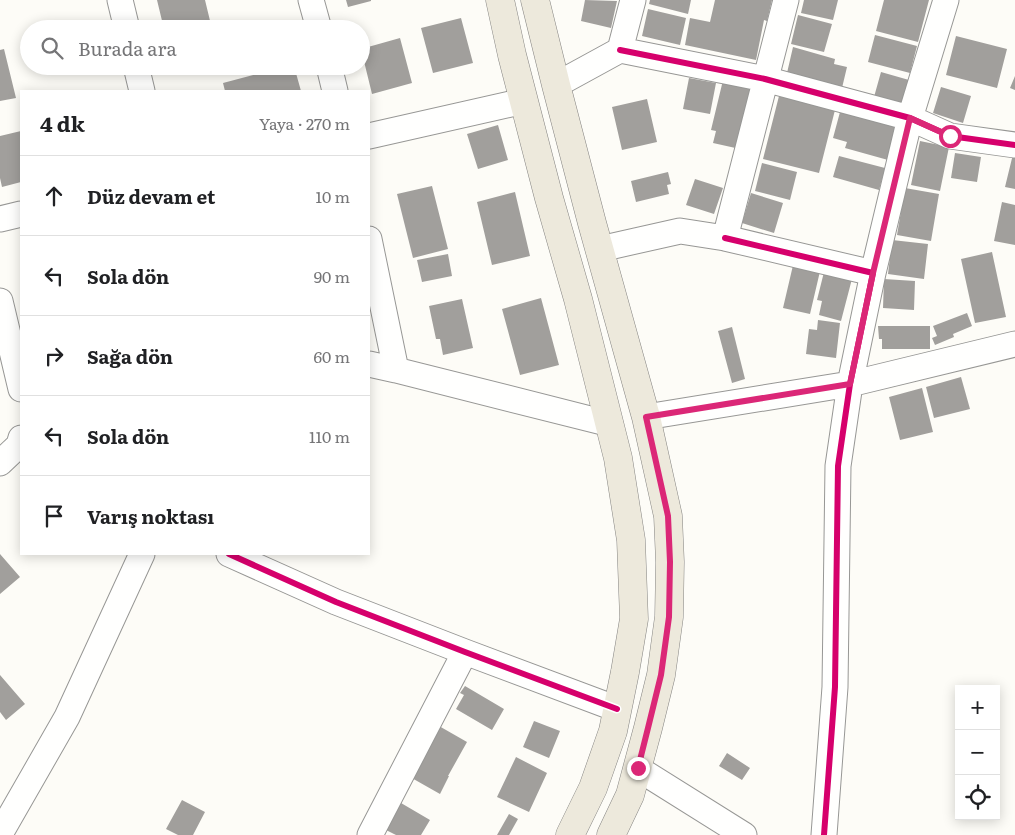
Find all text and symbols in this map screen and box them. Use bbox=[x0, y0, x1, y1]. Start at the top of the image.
search box bbox=[20, 20, 370, 75]
icon: search bbox=[38, 34, 66, 62]
text: Burada ara bbox=[78, 34, 177, 62]
text: 4 dk bbox=[40, 107, 85, 138]
text: Yaya · 270 m bbox=[259, 111, 350, 135]
route start bbox=[939, 125, 962, 148]
icon: ahead bbox=[40, 182, 68, 210]
text: Düz devam et bbox=[87, 182, 215, 210]
text: 10 m bbox=[316, 184, 350, 208]
icon: left bbox=[40, 262, 68, 290]
text: Sola dön bbox=[87, 262, 169, 290]
text: 90 m bbox=[314, 264, 350, 288]
icon: right bbox=[40, 342, 68, 370]
text: Sağa dön bbox=[87, 342, 173, 370]
text: 60 m bbox=[313, 344, 350, 368]
icon: left bbox=[40, 422, 68, 450]
text: Sola dön bbox=[87, 422, 169, 450]
text: 110 m bbox=[309, 424, 350, 448]
icon: arrive bbox=[40, 502, 68, 530]
text: Varış noktası bbox=[87, 502, 214, 530]
map controls bbox=[955, 685, 1000, 820]
button: + bbox=[955, 685, 1000, 730]
button: − bbox=[955, 730, 1000, 775]
route end bbox=[627, 757, 650, 780]
button: locate bbox=[955, 775, 1000, 820]

